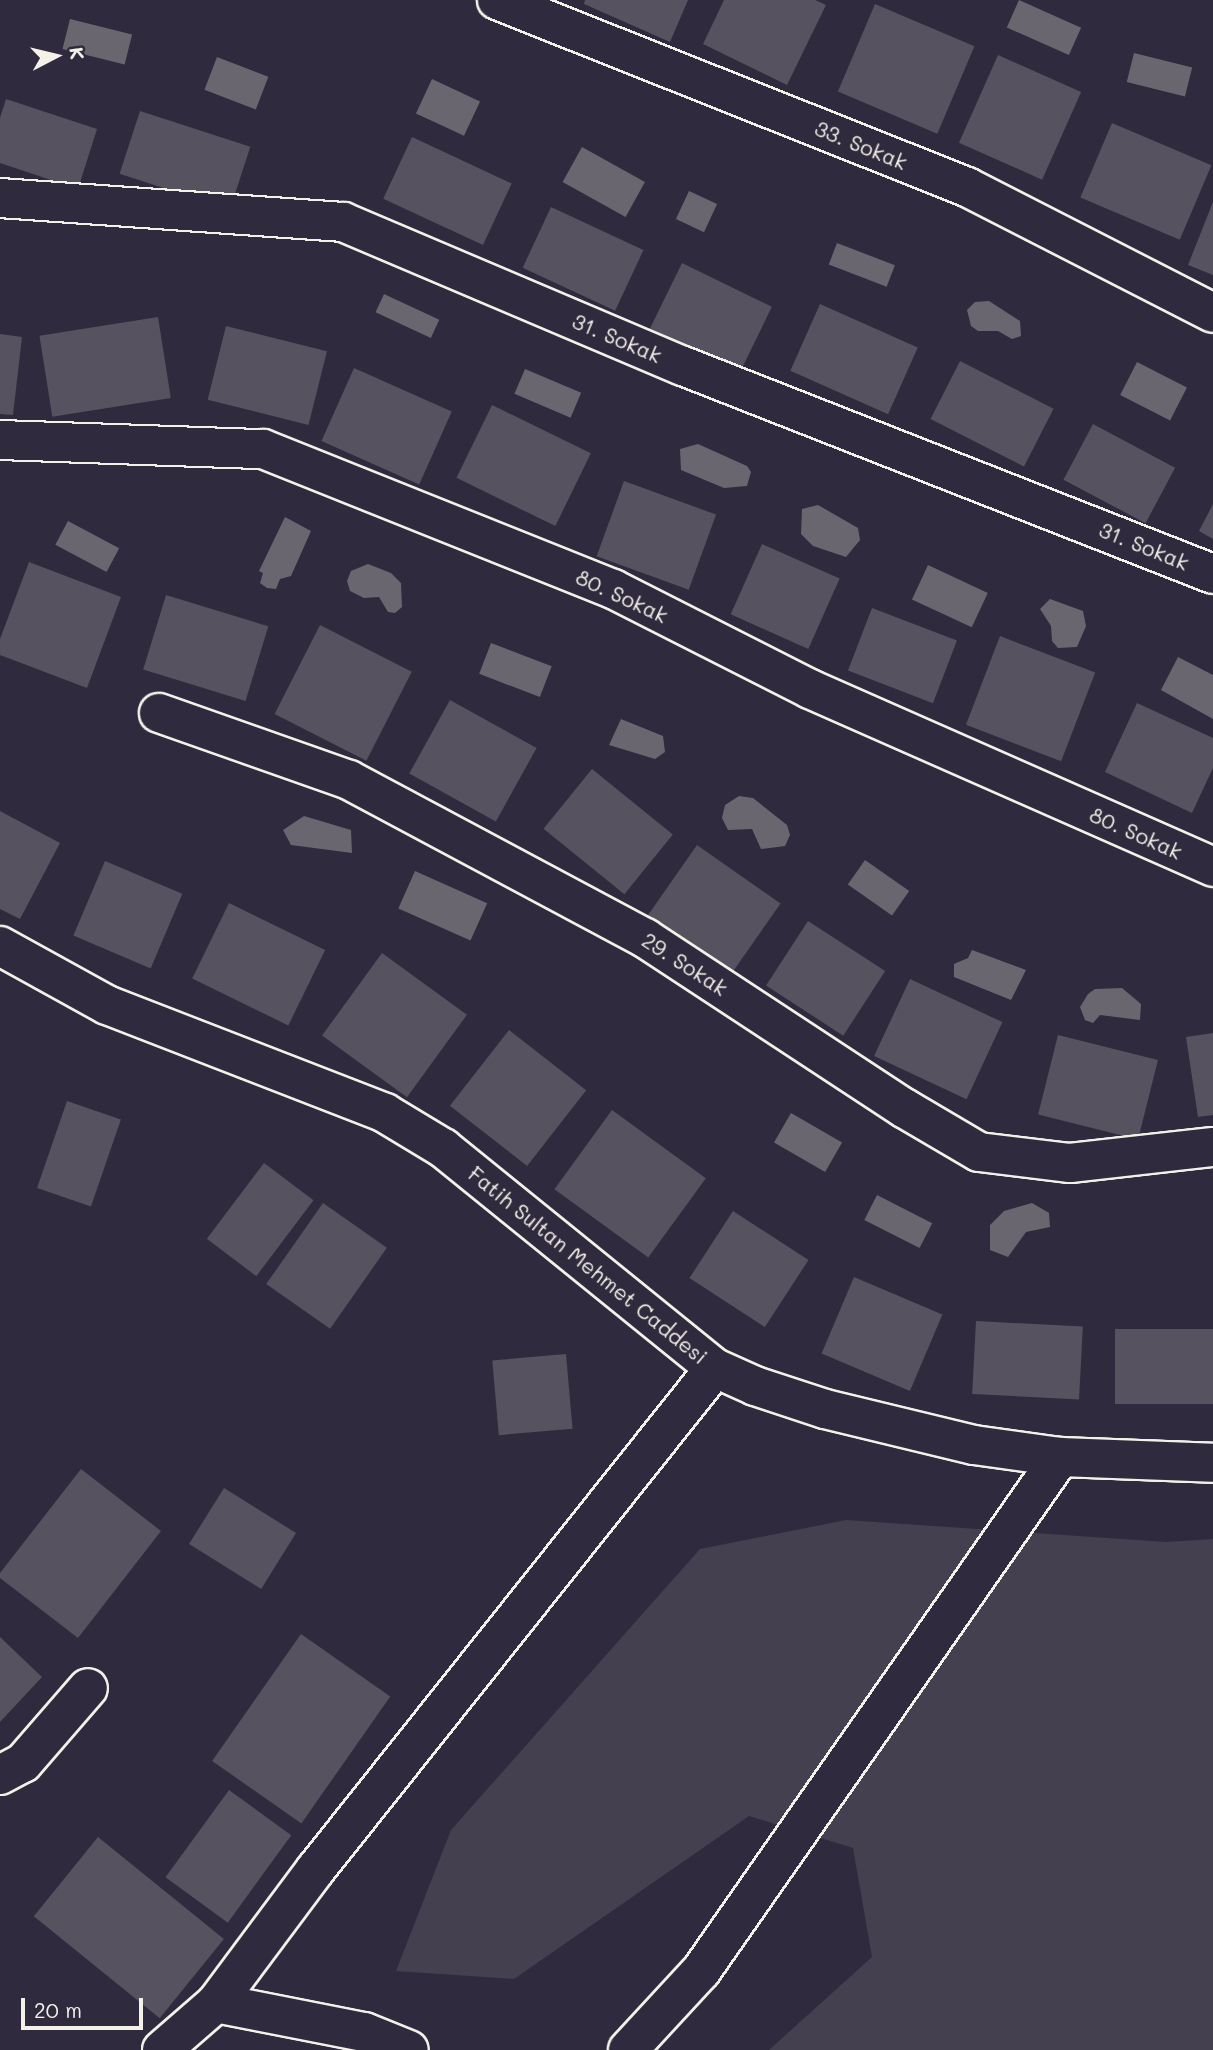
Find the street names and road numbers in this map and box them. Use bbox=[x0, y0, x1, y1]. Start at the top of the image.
street label: 33. Sokak bbox=[811, 115, 911, 175]
street label: 31. Sokak bbox=[569, 308, 665, 368]
street label: 31. Sokak bbox=[1096, 517, 1192, 575]
street label: 80. Sokak bbox=[572, 564, 672, 628]
street label: 80. Sokak bbox=[1086, 802, 1186, 864]
street label: 29. Sokak bbox=[638, 927, 732, 1001]
street label: Fatih Sultan Mehmet Caddesi bbox=[464, 1161, 712, 1369]

